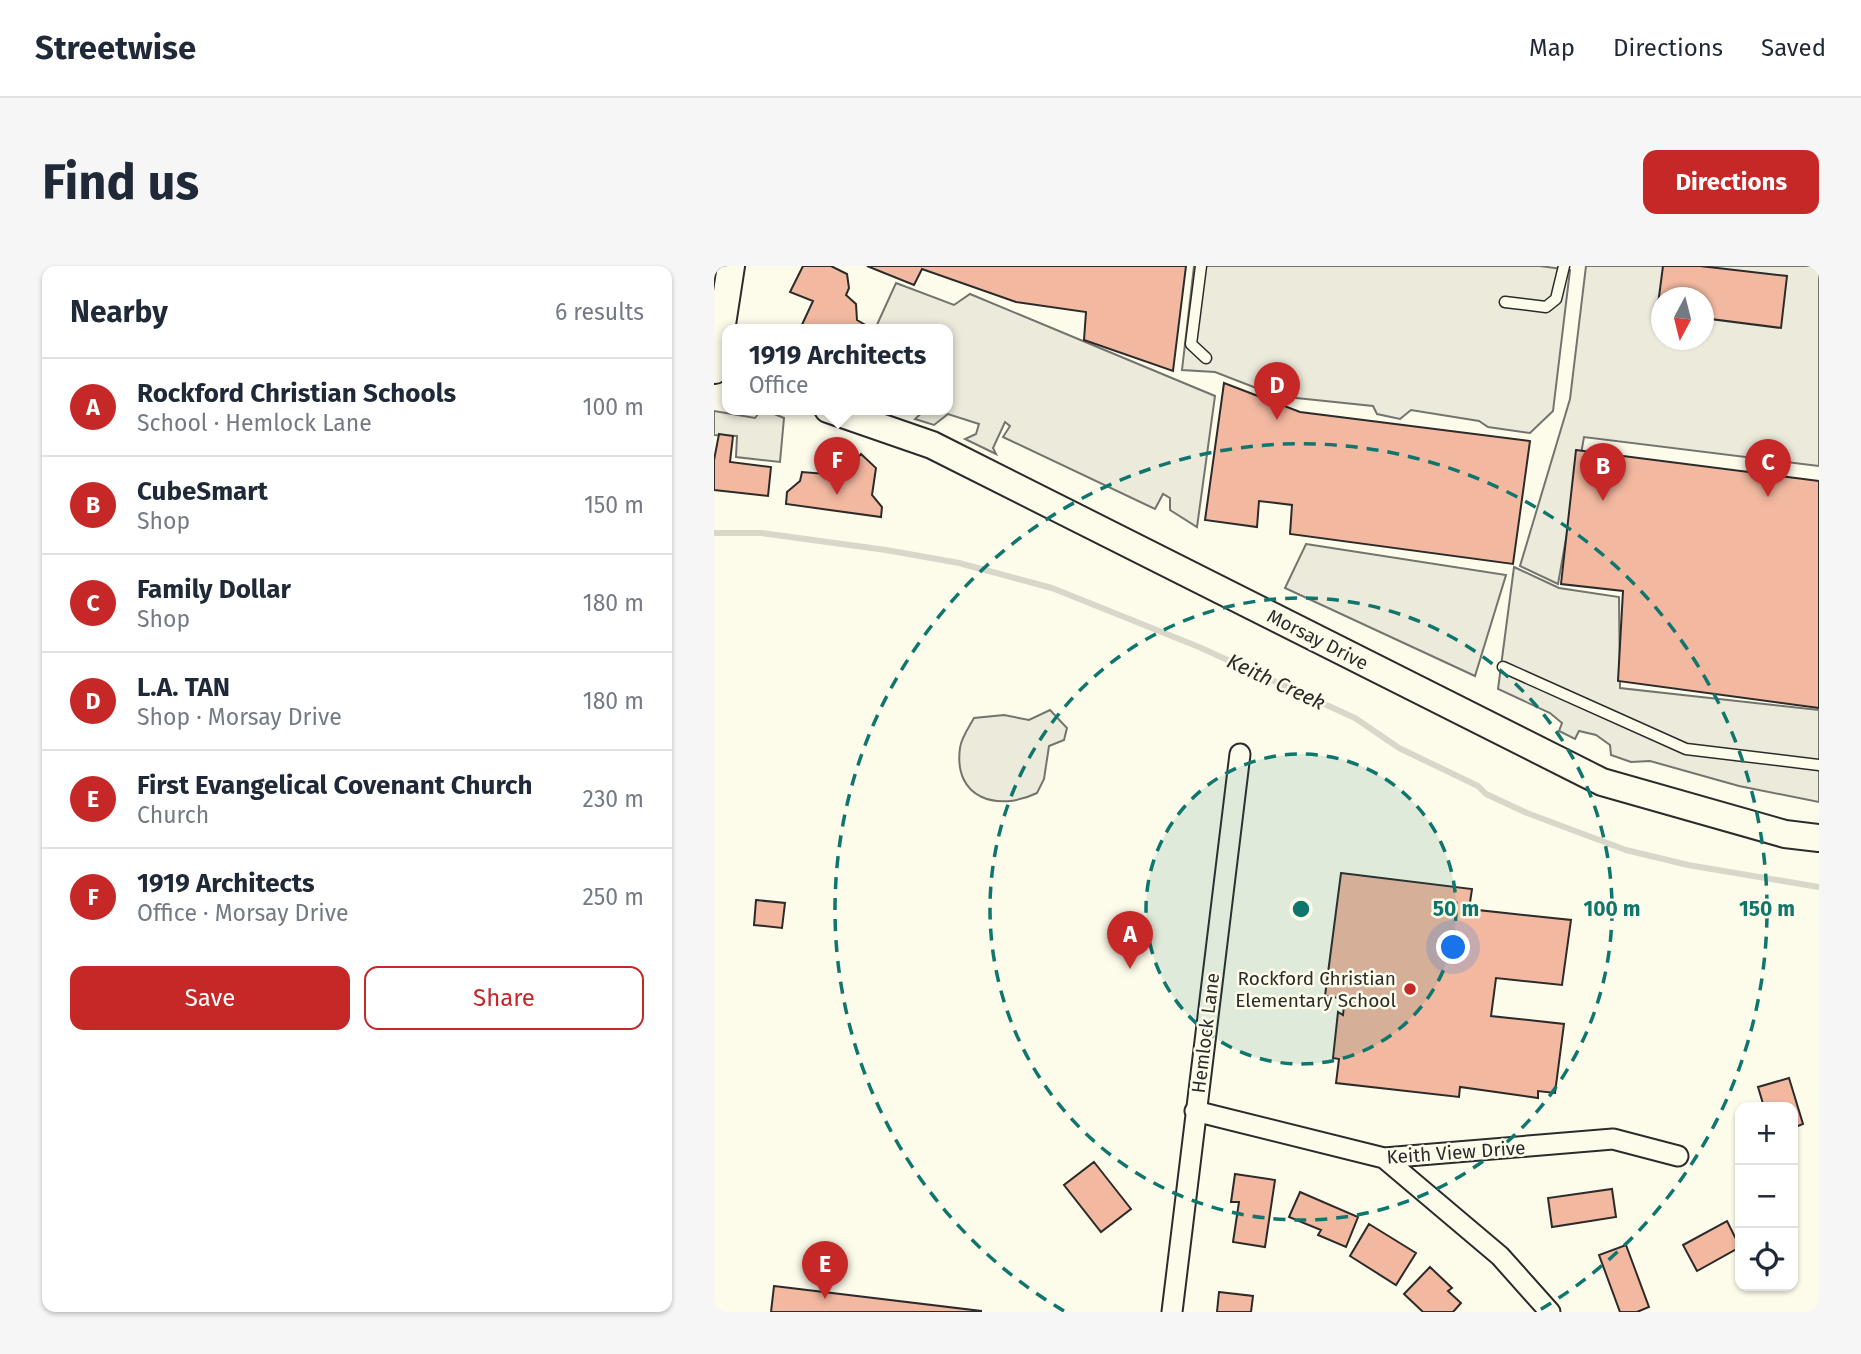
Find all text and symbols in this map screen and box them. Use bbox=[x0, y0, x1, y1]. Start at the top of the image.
text: Streetwise bbox=[35, 28, 196, 68]
text: Map bbox=[1529, 34, 1575, 62]
text: Directions bbox=[1613, 34, 1723, 62]
text: Saved bbox=[1761, 34, 1826, 62]
button: Directions bbox=[1643, 150, 1819, 214]
text: Find us bbox=[42, 153, 199, 212]
north arrow bbox=[1651, 287, 1714, 350]
text: Nearby bbox=[70, 294, 168, 330]
text: 6 results bbox=[555, 298, 644, 326]
popup bbox=[722, 324, 953, 415]
text: 1919 Architects bbox=[749, 340, 926, 371]
pin: D bbox=[1254, 362, 1300, 420]
text: Office bbox=[749, 371, 809, 399]
text: Rockford Christian Schools bbox=[137, 378, 456, 409]
text: A bbox=[86, 393, 100, 421]
text: 100 m bbox=[583, 393, 644, 421]
text: School · Hemlock Lane bbox=[137, 409, 372, 437]
pin: F bbox=[814, 437, 860, 495]
pin: C bbox=[1745, 439, 1791, 497]
pin: B bbox=[1580, 443, 1626, 501]
text: CubeSmart bbox=[137, 476, 268, 507]
text: B bbox=[86, 491, 100, 519]
text: 150 m bbox=[584, 491, 644, 519]
text: Shop bbox=[137, 507, 190, 535]
text: Family Dollar bbox=[137, 574, 291, 605]
text: C bbox=[86, 589, 100, 617]
text: 180 m bbox=[583, 589, 644, 617]
street label: Morsay Drive bbox=[1263, 604, 1372, 675]
text: Shop bbox=[137, 605, 190, 633]
water label: Keith Creek bbox=[1223, 648, 1329, 716]
text: L.A. TAN bbox=[137, 672, 230, 703]
text: D bbox=[86, 687, 100, 715]
text: 180 m bbox=[583, 687, 644, 715]
text: Shop · Morsay Drive bbox=[137, 703, 342, 731]
text: First Evangelical Covenant Church bbox=[137, 770, 533, 801]
text: E bbox=[87, 785, 99, 813]
text: 230 m bbox=[583, 785, 644, 813]
text: Church bbox=[137, 801, 209, 829]
text: 1919 Architects bbox=[137, 868, 315, 899]
text: F bbox=[87, 883, 99, 911]
text: 250 m bbox=[582, 883, 644, 911]
text: 50 m bbox=[1433, 896, 1479, 922]
text: 100 m bbox=[1583, 896, 1641, 922]
text: 150 m bbox=[1739, 896, 1795, 922]
centre of rings bbox=[1289, 897, 1313, 921]
text: Office · Morsay Drive bbox=[137, 899, 349, 927]
pin: A bbox=[1107, 911, 1153, 969]
your location bbox=[1436, 930, 1470, 964]
button: Save bbox=[70, 966, 350, 1030]
button: Share bbox=[364, 966, 644, 1030]
place label: Rockford Christian Elementary School bbox=[1235, 967, 1396, 1012]
street label: Hemlock Lane bbox=[1187, 972, 1224, 1095]
marker: Rockford Christian Elementary School bbox=[1402, 981, 1418, 997]
map controls bbox=[1735, 1102, 1798, 1291]
button: + bbox=[1735, 1102, 1798, 1165]
street label: Keith View Drive bbox=[1386, 1136, 1526, 1169]
button: − bbox=[1735, 1165, 1798, 1228]
button: locate bbox=[1735, 1228, 1798, 1291]
pin: E bbox=[802, 1241, 848, 1299]

